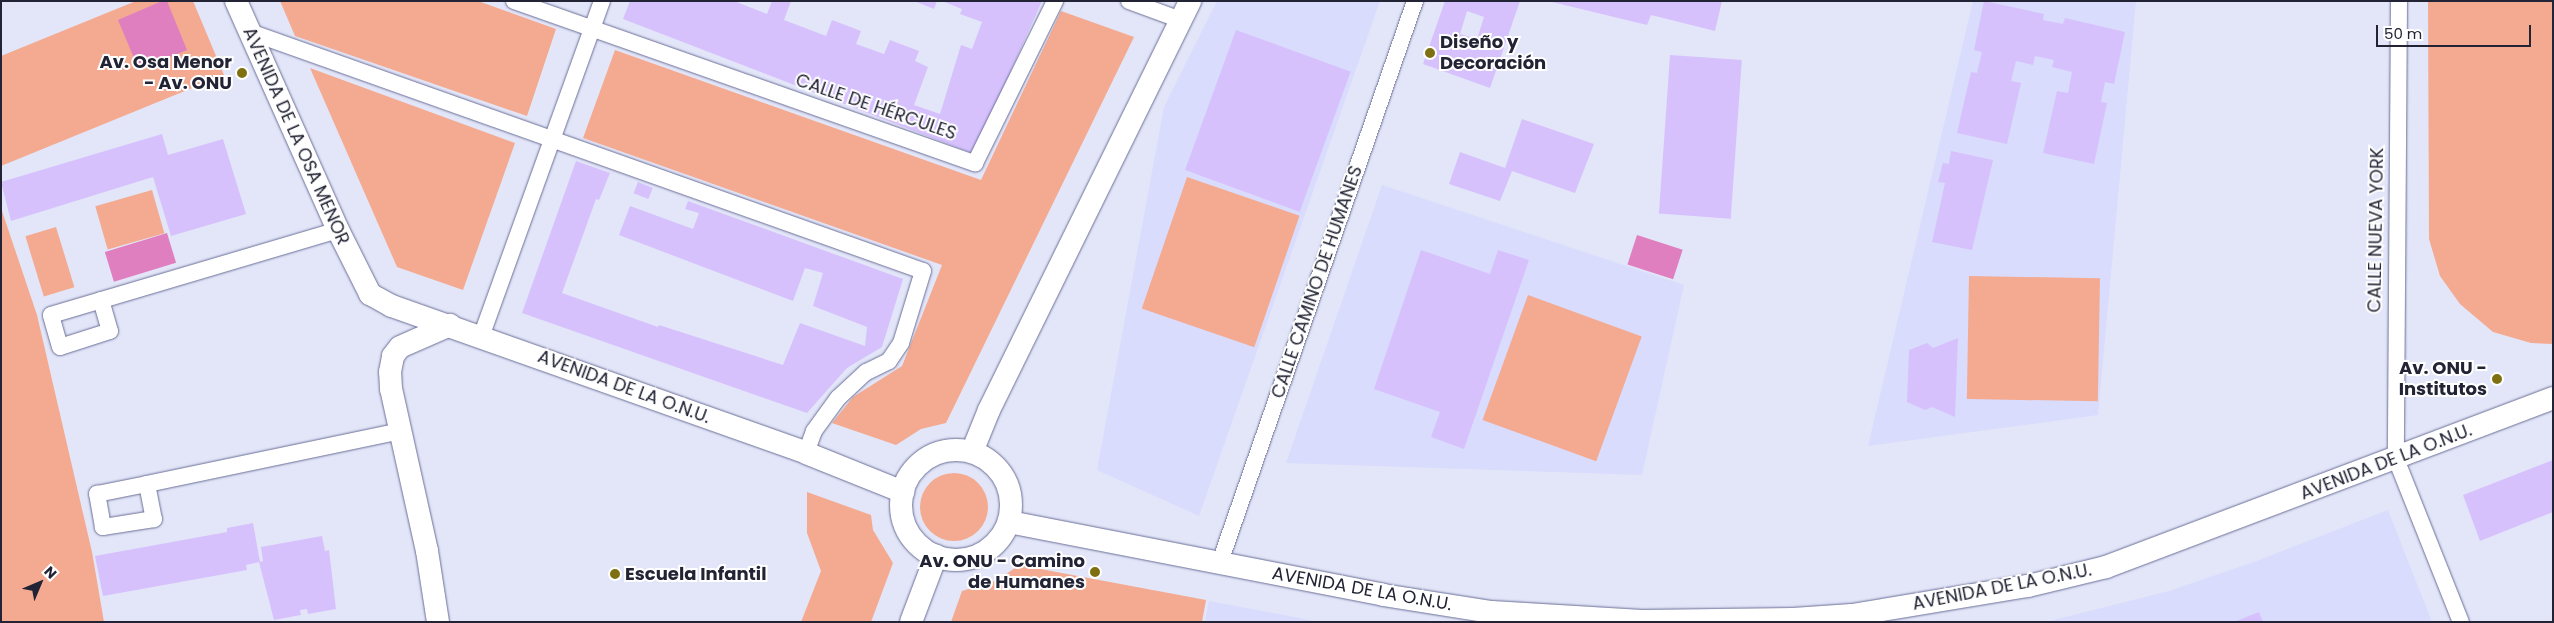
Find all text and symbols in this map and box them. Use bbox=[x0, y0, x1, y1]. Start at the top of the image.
scale bar bbox=[2379, 15, 2534, 47]
text: 50 m bbox=[2384, 23, 2422, 44]
street label: AVENIDA DE LA OSA MENOR bbox=[238, 24, 354, 248]
place label: Diseño y Decoración bbox=[1440, 32, 1546, 74]
marker: Diseño y Decoración bbox=[1424, 47, 1436, 59]
place label: Av. Osa Menor - Av. ONU bbox=[99, 52, 232, 94]
marker: Av. Osa Menor - Av. ONU bbox=[236, 67, 248, 79]
street label: CALLE DE HÉRCULES bbox=[793, 69, 959, 145]
street label: CALLE NUEVA YORK bbox=[2364, 147, 2388, 313]
street label: CALLE CAMINO DE HUMANES bbox=[1267, 163, 1367, 401]
street label: AVENIDA DE LA O.N.U. bbox=[535, 346, 713, 428]
place label: Av. ONU - Institutos bbox=[2399, 358, 2487, 400]
marker: Av. ONU - Institutos bbox=[2491, 373, 2503, 385]
street label: AVENIDA DE LA O.N.U. bbox=[2297, 419, 2475, 505]
place label: Av. ONU - Camino de Humanes bbox=[919, 551, 1085, 594]
north arrow bbox=[15, 558, 65, 608]
street label: AVENIDA DE LA O.N.U. bbox=[1911, 559, 2093, 615]
text: N bbox=[40, 562, 61, 583]
place label: Escuela Infantil bbox=[625, 563, 766, 585]
street label: AVENIDA DE LA O.N.U. bbox=[1270, 563, 1454, 615]
marker: Av. ONU - Camino de Humanes bbox=[1089, 566, 1101, 578]
marker: Escuela Infantil bbox=[609, 568, 621, 580]

